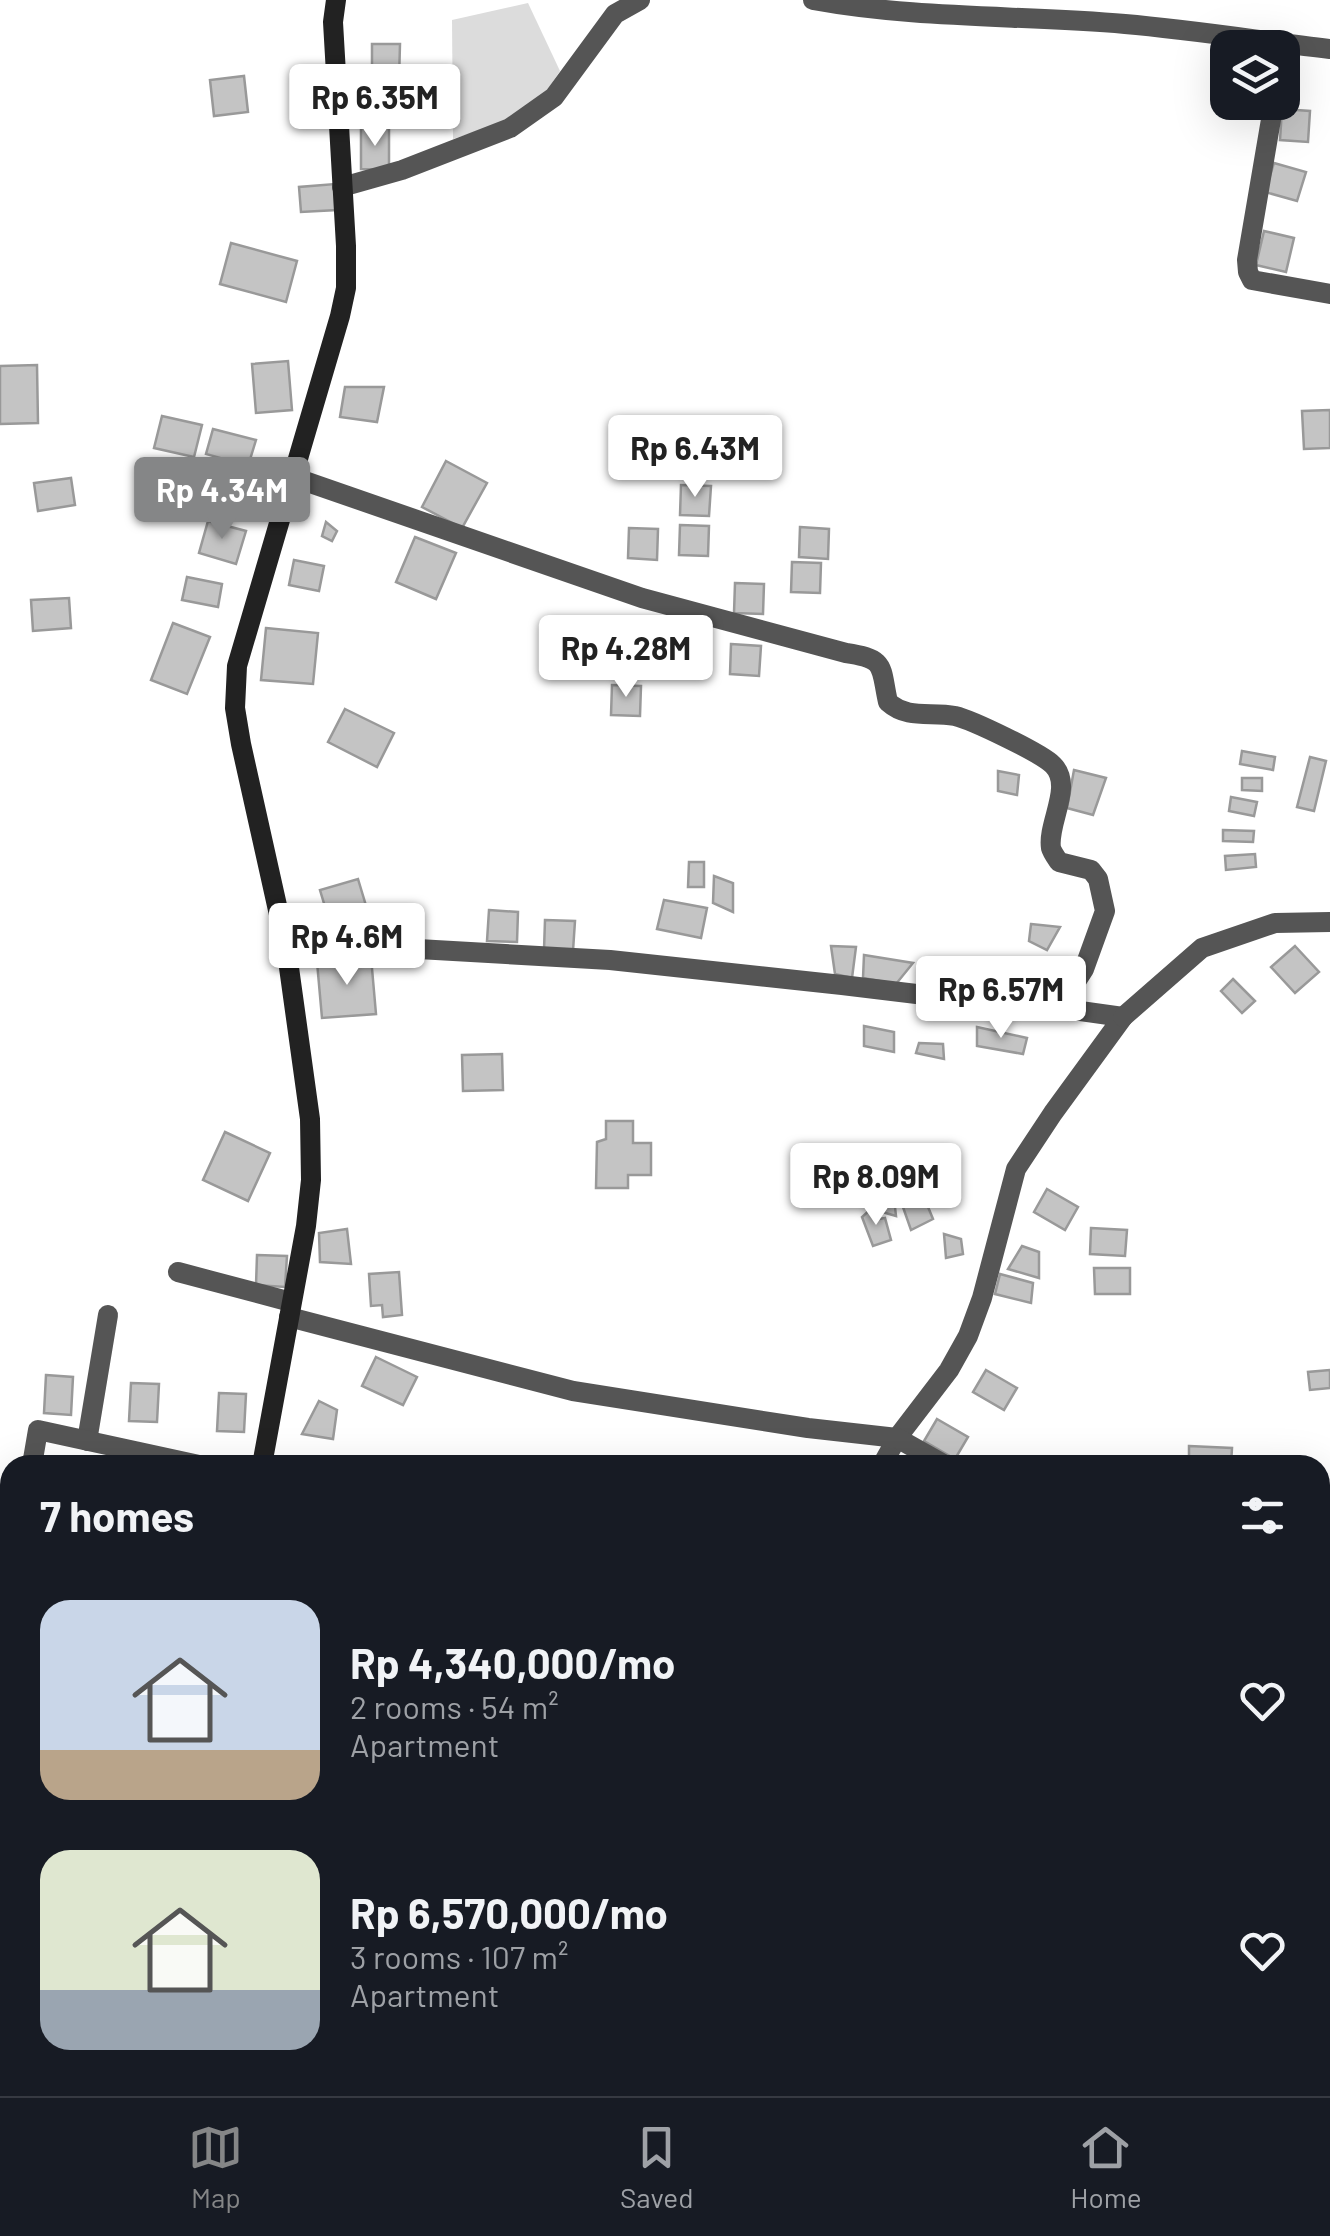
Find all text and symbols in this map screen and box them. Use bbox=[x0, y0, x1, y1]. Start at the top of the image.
map controls bbox=[1210, 30, 1300, 120]
button: layers bbox=[1210, 30, 1300, 120]
pin: Rp 6.35M bbox=[272, 64, 478, 149]
text: Rp 6.35M bbox=[311, 77, 439, 115]
pin: Rp 6.43M bbox=[592, 415, 798, 500]
text: Rp 6.43M bbox=[630, 428, 760, 466]
pin: Rp 4.34M bbox=[119, 457, 325, 542]
text: Rp 4.34M bbox=[156, 470, 288, 508]
pin: Rp 4.28M bbox=[523, 615, 729, 700]
text: Rp 4.28M bbox=[561, 628, 691, 666]
pin: Rp 4.6M bbox=[255, 903, 439, 988]
text: Rp 4.6M bbox=[291, 916, 403, 954]
pin: Rp 6.57M bbox=[898, 956, 1104, 1041]
text: Rp 6.57M bbox=[938, 969, 1064, 1007]
pin: Rp 8.09M bbox=[773, 1143, 979, 1228]
text: Rp 8.09M bbox=[812, 1156, 940, 1194]
icon: filters bbox=[1235, 1488, 1290, 1543]
text: 7 homes bbox=[40, 1490, 194, 1540]
text: Rp 4,340,000/mo bbox=[350, 1637, 675, 1687]
icon: home bbox=[120, 1640, 240, 1760]
icon: heart bbox=[1235, 1673, 1290, 1728]
text: 2 rooms · 54 m² bbox=[350, 1687, 559, 1725]
text: Apartment bbox=[350, 1725, 499, 1763]
text: Rp 6,570,000/mo bbox=[350, 1887, 668, 1937]
icon: home bbox=[120, 1890, 240, 2010]
icon: heart bbox=[1235, 1923, 1290, 1978]
text: 3 rooms · 107 m² bbox=[350, 1937, 568, 1975]
text: Apartment bbox=[350, 1975, 499, 2013]
tab: Map bbox=[188, 2120, 243, 2214]
tab: Saved bbox=[620, 2120, 693, 2214]
tab: Home bbox=[1070, 2120, 1142, 2214]

